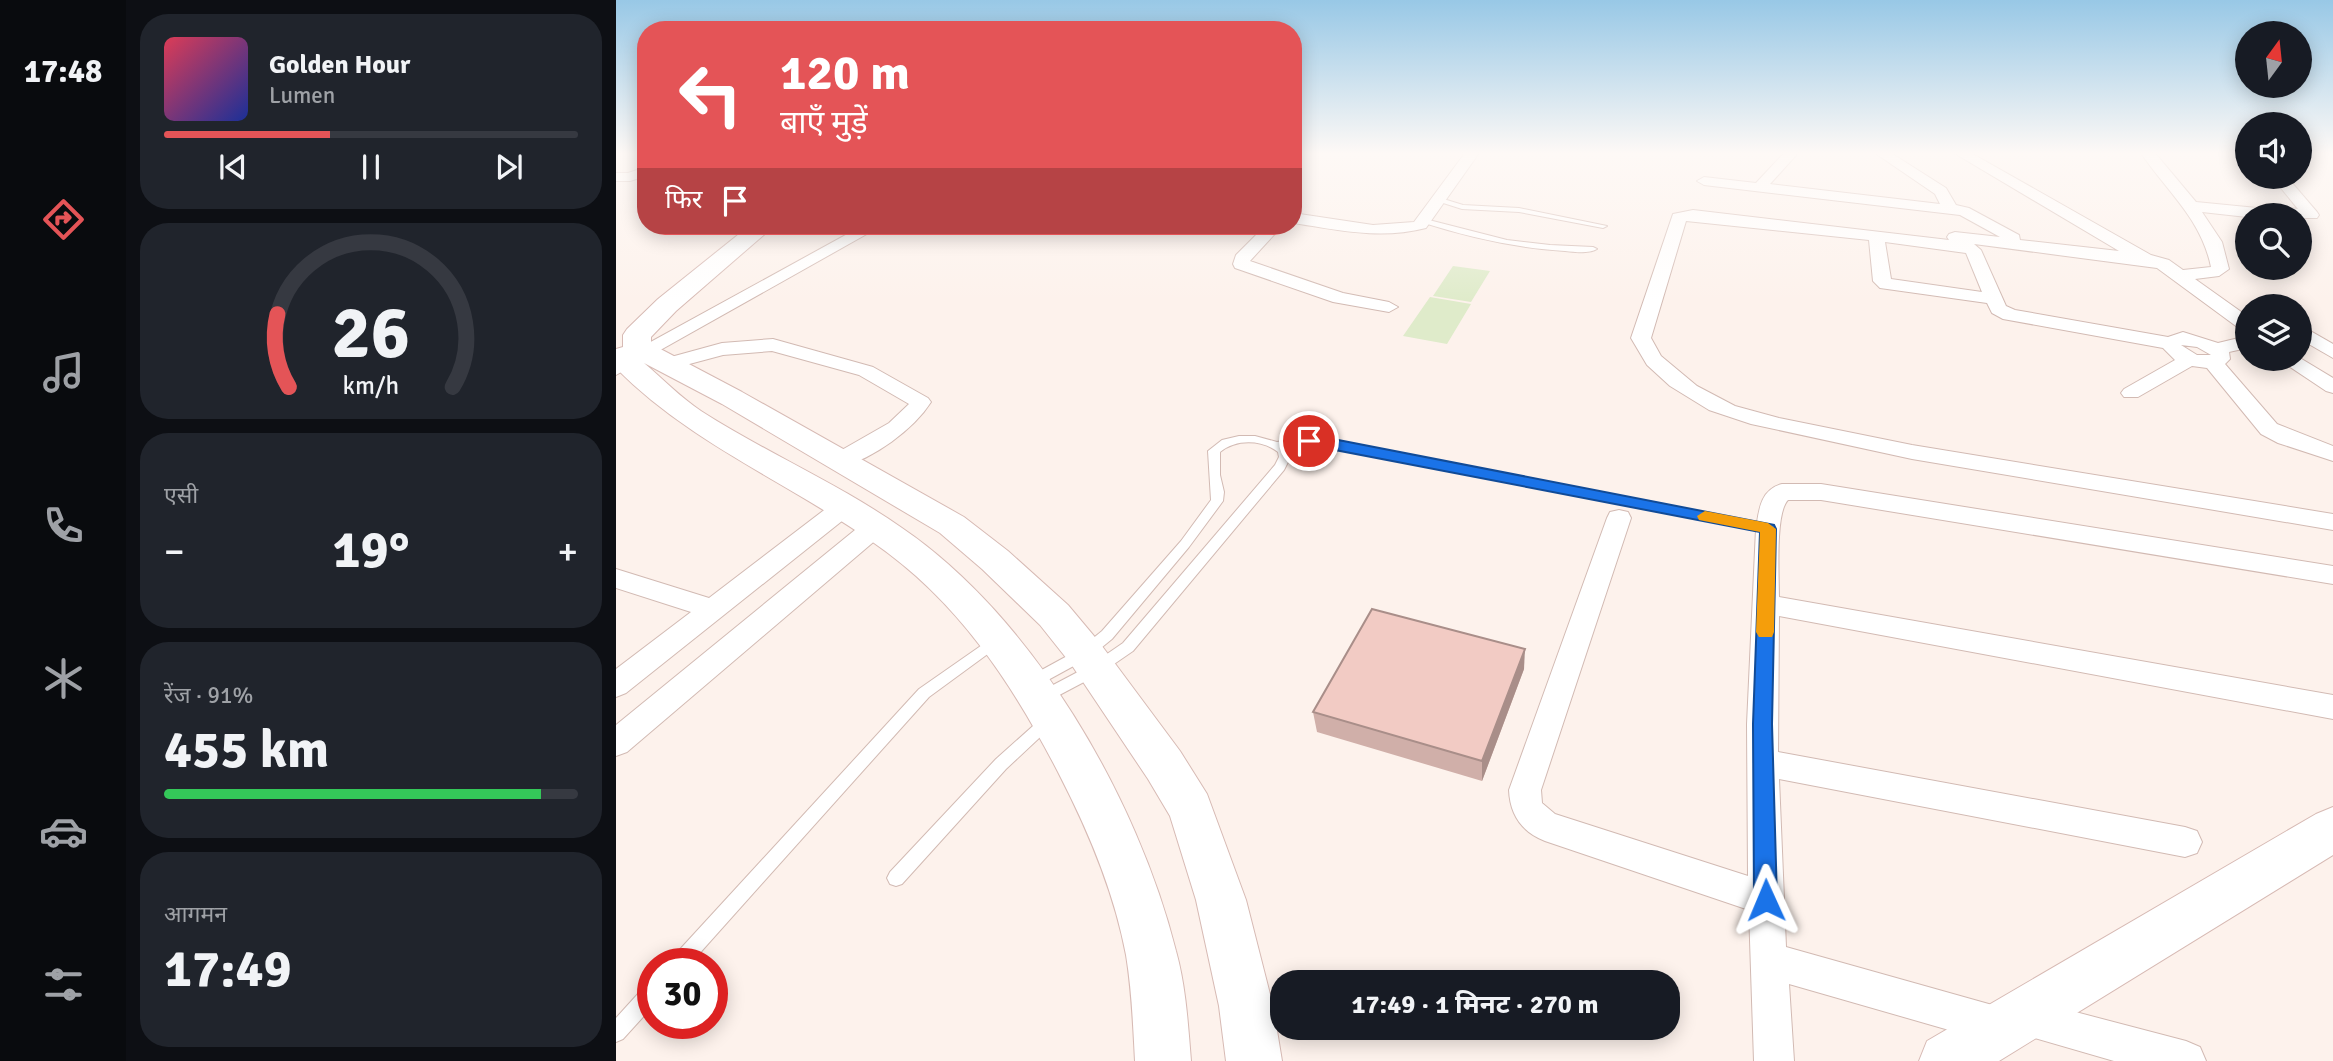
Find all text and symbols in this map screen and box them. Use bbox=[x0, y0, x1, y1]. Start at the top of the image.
north arrow bbox=[2235, 21, 2312, 98]
map controls bbox=[2235, 21, 2312, 371]
text: 120 m bbox=[780, 43, 910, 103]
text: Golden Hour bbox=[269, 49, 410, 81]
icon: left bbox=[665, 49, 756, 140]
text: 17:48 bbox=[24, 52, 102, 91]
text: Lumen bbox=[269, 81, 335, 110]
text: बाएँ मुड़ें bbox=[780, 103, 868, 142]
button: sound bbox=[2235, 112, 2312, 189]
icon: previous bbox=[214, 148, 252, 186]
icon: pause bbox=[352, 148, 390, 186]
icon: next bbox=[490, 148, 528, 186]
icon: arrive bbox=[716, 182, 754, 220]
text: फिर bbox=[665, 184, 702, 216]
icon: directions bbox=[39, 195, 88, 244]
button: search bbox=[2235, 203, 2312, 280]
text: 26 bbox=[332, 290, 410, 379]
button: layers bbox=[2235, 294, 2312, 371]
icon: music bbox=[39, 348, 88, 397]
text: km/h bbox=[343, 370, 399, 401]
pin bbox=[1279, 411, 1339, 471]
icon: arrive bbox=[1290, 422, 1328, 460]
text: एसी bbox=[164, 481, 198, 510]
icon: phone bbox=[39, 501, 88, 550]
text: 19° bbox=[333, 518, 409, 582]
text: − bbox=[164, 528, 185, 575]
text: + bbox=[557, 528, 578, 575]
icon: climate bbox=[39, 654, 88, 703]
text: रेंज · 91% bbox=[164, 681, 253, 710]
text: 455 km bbox=[164, 718, 329, 782]
icon: car bbox=[39, 807, 88, 856]
position arrow bbox=[1729, 863, 1803, 937]
text: आगमन bbox=[164, 900, 227, 929]
text: 17:49 bbox=[164, 937, 292, 1001]
speed limit sign: 30 bbox=[637, 948, 728, 1039]
icon: filters bbox=[39, 960, 88, 1009]
text: 17:49 · 1 मिनट · 270 m bbox=[1351, 989, 1599, 1021]

